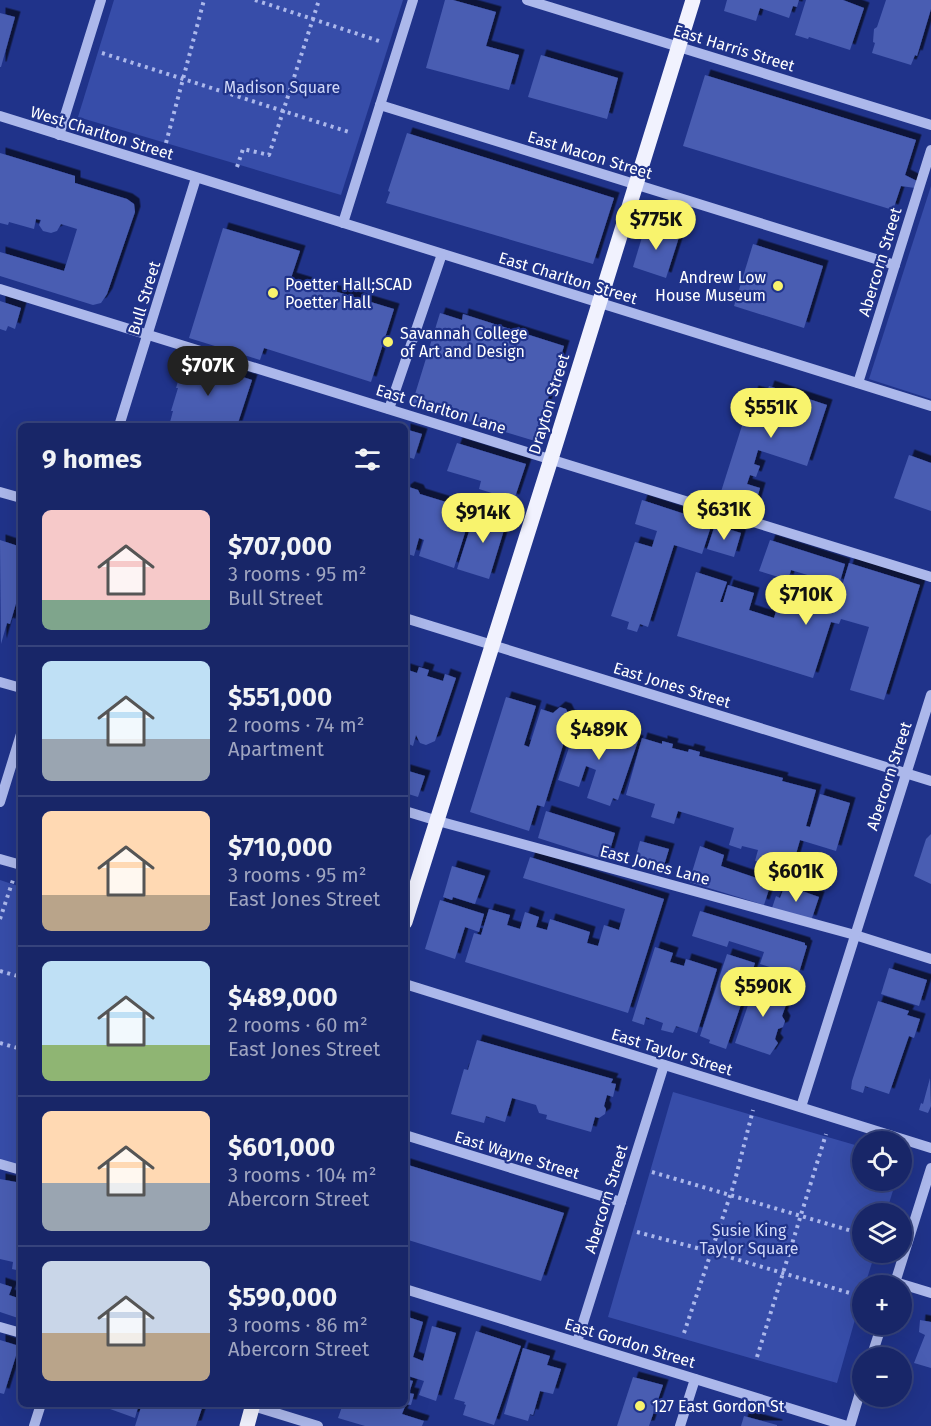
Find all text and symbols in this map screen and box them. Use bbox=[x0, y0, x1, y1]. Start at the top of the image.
street label: East Harris Street bbox=[671, 21, 797, 76]
park label: Madison Square bbox=[224, 78, 340, 97]
street label: West Charlton Street bbox=[28, 102, 176, 164]
street label: East Macon Street bbox=[525, 127, 655, 183]
pin: $775K bbox=[614, 200, 698, 251]
street label: Abercorn Street bbox=[854, 205, 906, 319]
text: $775K bbox=[630, 207, 682, 231]
street label: East Charlton Street bbox=[496, 248, 640, 308]
street label: Bull Street bbox=[124, 259, 164, 337]
place label: Andrew Low House Museum bbox=[655, 268, 767, 305]
place label: Poetter Hall;SCAD Poetter Hall bbox=[285, 275, 412, 312]
marker: Andrew Low House Museum bbox=[771, 279, 785, 293]
marker: Poetter Hall;SCAD Poetter Hall bbox=[266, 286, 280, 300]
place label: Savannah College of Art and Design bbox=[400, 324, 527, 361]
marker: Savannah College of Art and Design bbox=[381, 335, 395, 349]
pin: $707K bbox=[166, 346, 250, 397]
street label: Drayton Street bbox=[525, 351, 573, 457]
text: $707K bbox=[181, 353, 235, 377]
street label: East Charlton Lane bbox=[374, 380, 508, 438]
pin: $551K bbox=[729, 388, 813, 439]
text: $551K bbox=[744, 395, 798, 419]
icon: filters bbox=[351, 443, 384, 476]
text: 9 homes bbox=[42, 444, 142, 475]
pin: $631K bbox=[682, 490, 766, 541]
pin: $914K bbox=[441, 493, 525, 544]
text: $631K bbox=[697, 497, 751, 521]
text: $914K bbox=[456, 500, 510, 524]
text: $707,000 bbox=[228, 531, 332, 562]
icon: home bbox=[90, 534, 162, 606]
text: 3 rooms · 95 m² bbox=[228, 562, 367, 586]
pin: $710K bbox=[764, 575, 848, 626]
text: $710K bbox=[779, 582, 833, 606]
text: Bull Street bbox=[228, 586, 323, 610]
street label: East Jones Street bbox=[611, 658, 733, 712]
text: $551,000 bbox=[228, 682, 332, 713]
icon: home bbox=[90, 685, 162, 757]
pin: $489K bbox=[557, 710, 641, 761]
text: 2 rooms · 74 m² bbox=[228, 713, 365, 737]
text: $489K bbox=[570, 717, 628, 741]
street label: Abercorn Street bbox=[863, 719, 916, 833]
text: Apartment bbox=[228, 737, 324, 761]
text: $710,000 bbox=[228, 832, 332, 863]
icon: home bbox=[90, 835, 162, 907]
street label: East Jones Lane bbox=[598, 841, 712, 889]
pin: $601K bbox=[754, 852, 838, 903]
text: $601K bbox=[768, 859, 824, 883]
text: 3 rooms · 95 m² bbox=[228, 863, 367, 887]
text: East Jones Street bbox=[228, 887, 380, 911]
pin: $590K bbox=[721, 967, 805, 1018]
text: $590K bbox=[735, 974, 791, 998]
text: $489,000 bbox=[228, 982, 338, 1013]
icon: home bbox=[90, 985, 162, 1057]
text: 2 rooms · 60 m² bbox=[228, 1013, 368, 1037]
street label: East Taylor Street bbox=[609, 1024, 735, 1080]
text: East Jones Street bbox=[228, 1037, 380, 1061]
street label: East Wayne Street bbox=[452, 1127, 582, 1183]
map controls bbox=[852, 1131, 912, 1407]
button: locate bbox=[852, 1131, 912, 1191]
text: $601,000 bbox=[228, 1132, 335, 1163]
icon: home bbox=[90, 1135, 162, 1207]
street label: Abercorn Street bbox=[580, 1142, 632, 1256]
text: 3 rooms · 104 m² bbox=[228, 1163, 376, 1187]
text: Abercorn Street bbox=[228, 1187, 369, 1211]
button: layers bbox=[852, 1203, 912, 1263]
park label: Susie King Taylor Square bbox=[700, 1221, 798, 1258]
button: + bbox=[852, 1275, 912, 1335]
text: $590,000 bbox=[228, 1282, 337, 1313]
icon: home bbox=[90, 1285, 162, 1357]
text: 3 rooms · 86 m² bbox=[228, 1313, 368, 1337]
street label: East Gordon Street bbox=[562, 1314, 698, 1372]
text: Abercorn Street bbox=[228, 1337, 369, 1361]
button: − bbox=[852, 1347, 912, 1407]
place label: 127 East Gordon St bbox=[652, 1397, 785, 1416]
marker: 127 East Gordon St bbox=[633, 1399, 647, 1413]

